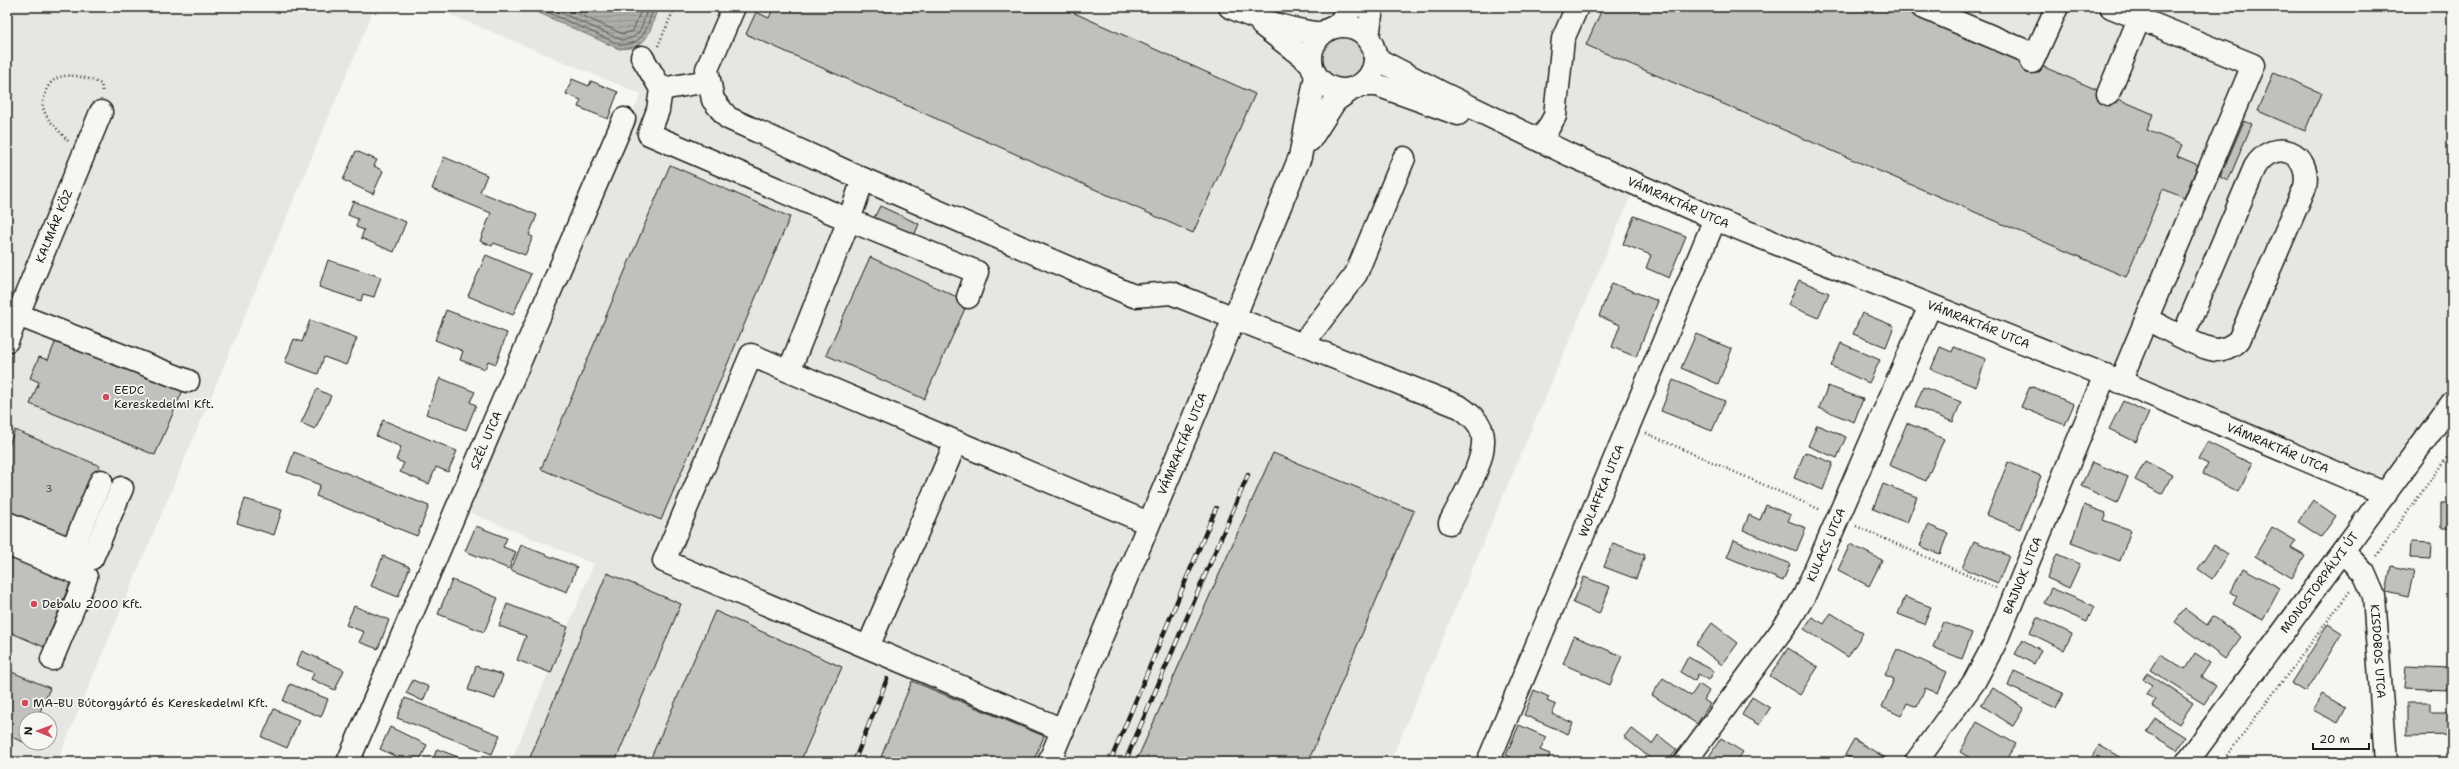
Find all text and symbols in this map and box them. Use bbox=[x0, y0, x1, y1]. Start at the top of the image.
street label: VÁMRAKTÁR UTCA bbox=[1625, 173, 1732, 232]
street label: KALMÁR KÖZ bbox=[32, 187, 76, 265]
street label: VÁMRAKTÁR UTCA bbox=[1924, 297, 2033, 352]
place label: EEDC Kereskedelmi Kft. bbox=[114, 382, 214, 412]
street label: VÁMRAKTÁR UTCA bbox=[1154, 390, 1211, 498]
marker: EEDC Kereskedelmi Kft. bbox=[101, 392, 111, 402]
street label: SZÉL UTCA bbox=[466, 408, 506, 472]
street label: VÁMRAKTÁR UTCA bbox=[2224, 419, 2332, 477]
street label: WOLAFFKA UTCA bbox=[1575, 442, 1628, 539]
house number: 3 bbox=[46, 482, 53, 495]
street label: KULACS UTCA bbox=[1803, 505, 1849, 584]
street label: MONOSTORPÁLYI ÚT bbox=[2277, 528, 2363, 637]
street label: BAJNOK UTCA bbox=[2000, 534, 2046, 617]
place label: Debalu 2000 Kft. bbox=[42, 596, 142, 612]
marker: Debalu 2000 Kft. bbox=[29, 599, 39, 609]
street label: KISDOBOS UTCA bbox=[2367, 604, 2389, 699]
place label: MA-BU Bútorgyártó és Kereskedelmi Kft. bbox=[33, 695, 268, 711]
marker: MA-BU Bútorgyártó és Kereskedelmi Kft. bbox=[20, 698, 30, 708]
north arrow bbox=[18, 711, 58, 751]
scale bar bbox=[2313, 725, 2369, 751]
text: N bbox=[21, 726, 36, 735]
text: 20 m bbox=[2319, 731, 2350, 747]

